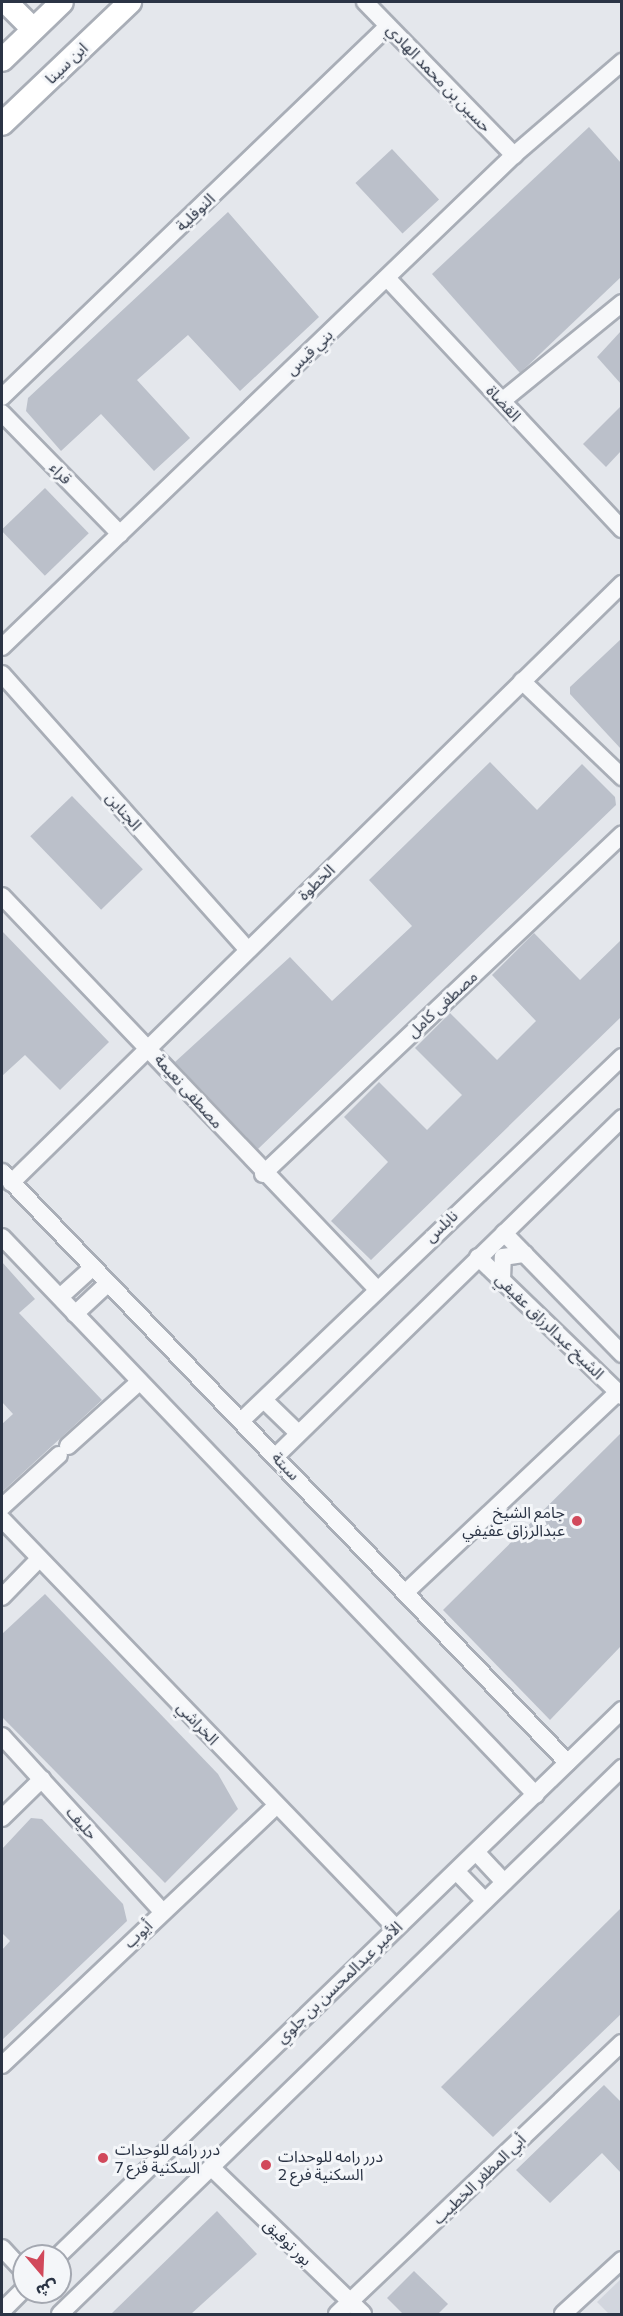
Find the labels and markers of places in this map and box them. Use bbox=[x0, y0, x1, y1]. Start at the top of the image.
place label: جامع الشيخ عبدالرزاق عفيفي bbox=[462, 1502, 565, 1540]
marker: جامع الشيخ عبدالرزاق عفيفي bbox=[570, 1514, 584, 1528]
place label: درر رامه للوحدات السكنية فرع 7 bbox=[115, 2139, 220, 2177]
place label: درر رامه للوحدات السكنية فرع 2 bbox=[278, 2146, 383, 2184]
marker: درر رامه للوحدات السكنية فرع 7 bbox=[96, 2151, 110, 2165]
marker: درر رامه للوحدات السكنية فرع 2 bbox=[259, 2158, 273, 2172]

